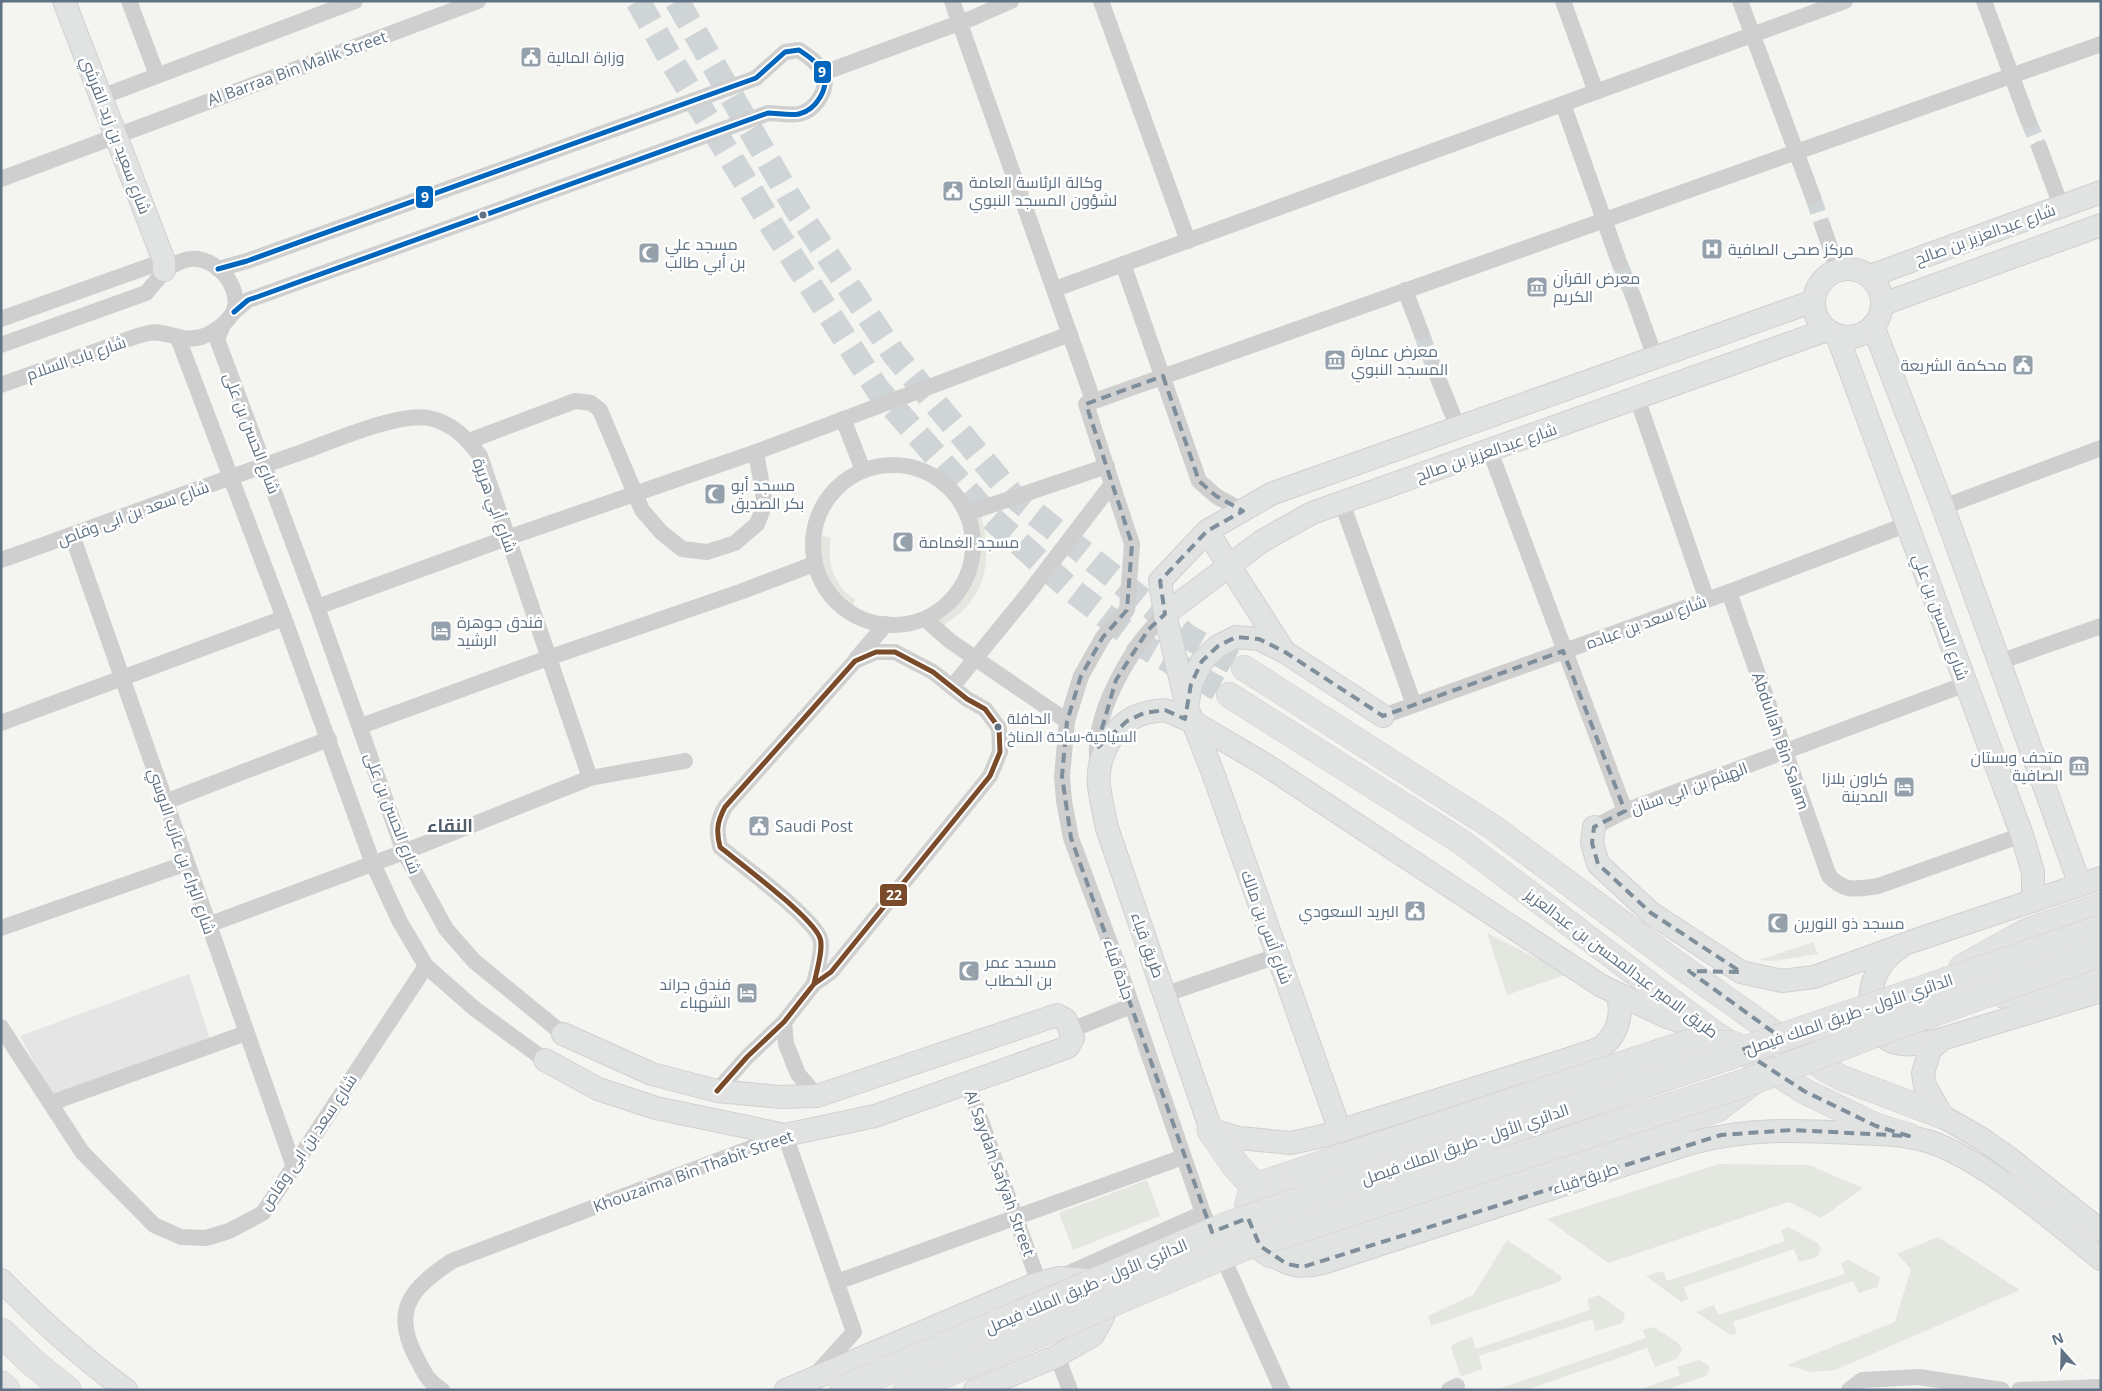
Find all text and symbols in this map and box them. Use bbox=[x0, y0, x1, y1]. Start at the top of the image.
street label: Al Barraa Bin Malik Street bbox=[204, 25, 390, 111]
public building icon: وزارة المالية bbox=[519, 45, 543, 69]
place label: وزارة المالية bbox=[547, 46, 625, 68]
street label: شارع سعيد بن زيد القرشي bbox=[74, 53, 156, 218]
line badge: 9 bbox=[813, 60, 832, 84]
text: 9 bbox=[818, 62, 826, 81]
place label: وكالة الرئاسة العامة لشؤون المسجد النبوي bbox=[969, 171, 1117, 214]
public building icon: وكالة الرئاسة العامة لشؤون المسجد النبوي bbox=[941, 179, 965, 203]
line badge: 9 bbox=[415, 185, 434, 209]
text: 9 bbox=[421, 187, 429, 206]
street label: شارع عبدالعزيز بن صالح bbox=[1912, 198, 2059, 271]
unlabelled marker bbox=[478, 210, 488, 220]
place label: مسجد علي بن أبي طالب bbox=[665, 233, 746, 276]
hospital icon: مركز صحى الصافية bbox=[1700, 237, 1724, 261]
place label: مركز صحى الصافية bbox=[1728, 238, 1854, 260]
mosque icon: مسجد علي بن أبي طالب bbox=[637, 241, 661, 265]
place label: معرض القرآن الكريم bbox=[1553, 267, 1640, 308]
museum icon: معرض القرآن الكريم bbox=[1525, 275, 1549, 299]
street label: شارع باب السلام bbox=[23, 331, 129, 386]
place label: معرض عمارة المسجد النبوي bbox=[1351, 340, 1448, 383]
museum icon: معرض عمارة المسجد النبوي bbox=[1323, 348, 1347, 372]
public building icon: محكمة الشريعة bbox=[2011, 353, 2035, 377]
place label: محكمة الشريعة bbox=[1900, 354, 2007, 376]
street label: شارع الحسن بن على bbox=[218, 369, 285, 497]
street label: شارع عبدالعزيز بن صالح bbox=[1412, 418, 1560, 487]
street label: شارع أبي هريرة bbox=[465, 455, 522, 556]
place label: مسجد أبو بكر الصديق bbox=[731, 474, 804, 514]
street label: شارع سعد بن ابى وقاص bbox=[54, 475, 212, 552]
mosque icon: مسجد أبو بكر الصديق bbox=[703, 482, 727, 506]
mosque icon: مسجد الغمامة bbox=[891, 530, 915, 554]
place label: مسجد الغمامة bbox=[919, 531, 1019, 553]
street label: شارع الحسين بن علي bbox=[1905, 551, 1974, 684]
street label: شارع سعد بن عباده bbox=[1583, 590, 1710, 655]
place label: فندق جوهرة الرشيد bbox=[457, 611, 543, 651]
hotel icon: فندق جوهرة الرشيد bbox=[429, 619, 453, 643]
street label: Abdullah Bin Salam bbox=[1747, 669, 1815, 813]
place label: الحافلة السياحية-ساحة المناخ bbox=[1007, 708, 1137, 748]
marker: الحافلة السياحية-ساحة المناخ bbox=[993, 722, 1003, 732]
place label: متحف وبستان الصافية bbox=[1971, 746, 2063, 786]
street label: شارع الحسن بن على bbox=[359, 749, 426, 877]
museum icon: متحف وبستان الصافية bbox=[2067, 754, 2091, 778]
street label: الهيثم بن ابي سنان bbox=[1627, 757, 1752, 822]
street label: شارع البراء بن عازب الاوسي bbox=[141, 765, 221, 938]
place label: كراون بلازا المدينة bbox=[1822, 767, 1888, 807]
hotel icon: كراون بلازا المدينة bbox=[1892, 775, 1916, 799]
district label: النقاء bbox=[427, 813, 473, 837]
public building icon: Saudi Post bbox=[747, 814, 771, 838]
place label: Saudi Post bbox=[775, 815, 853, 837]
street label: شارع أنس بن مالك bbox=[1235, 867, 1298, 987]
street label: طريق الامير عبدالمحسن بن عبدالعزيز bbox=[1520, 882, 1723, 1043]
line badge: 22 bbox=[879, 883, 908, 907]
text: 22 bbox=[886, 885, 902, 904]
public building icon: البريد السعودي bbox=[1403, 899, 1427, 923]
place label: البريد السعودي bbox=[1299, 900, 1399, 925]
street label: طريق قباء bbox=[1126, 909, 1170, 981]
mosque icon: مسجد ذو النورين bbox=[1766, 911, 1790, 935]
place label: مسجد ذو النورين bbox=[1794, 912, 1905, 934]
street label: جادة قباء bbox=[1098, 936, 1140, 1002]
place label: مسجد عمر بن الخطاب bbox=[984, 951, 1056, 991]
mosque icon: مسجد عمر بن الخطاب bbox=[957, 959, 981, 983]
street label: الدائري الأول - طريق الملك فيصل bbox=[1742, 968, 1957, 1063]
place label: فندق جراند الشهباء bbox=[659, 973, 731, 1013]
hotel icon: فندق جراند الشهباء bbox=[735, 981, 759, 1005]
street label: شارع سعد بن ابى وقاص bbox=[254, 1070, 363, 1215]
street label: Al Saydah Safyah Street bbox=[960, 1087, 1040, 1259]
street label: الدائري الأول - طريق الملك فيصل bbox=[1358, 1098, 1573, 1193]
street label: Khouzaima Bin Thabit Street bbox=[590, 1124, 796, 1218]
street label: طريق قباء bbox=[1549, 1157, 1621, 1199]
street label: الدائري الأول - طريق الملك فيصل bbox=[981, 1233, 1192, 1342]
north arrow bbox=[2037, 1326, 2087, 1376]
text: N bbox=[2049, 1327, 2066, 1349]

